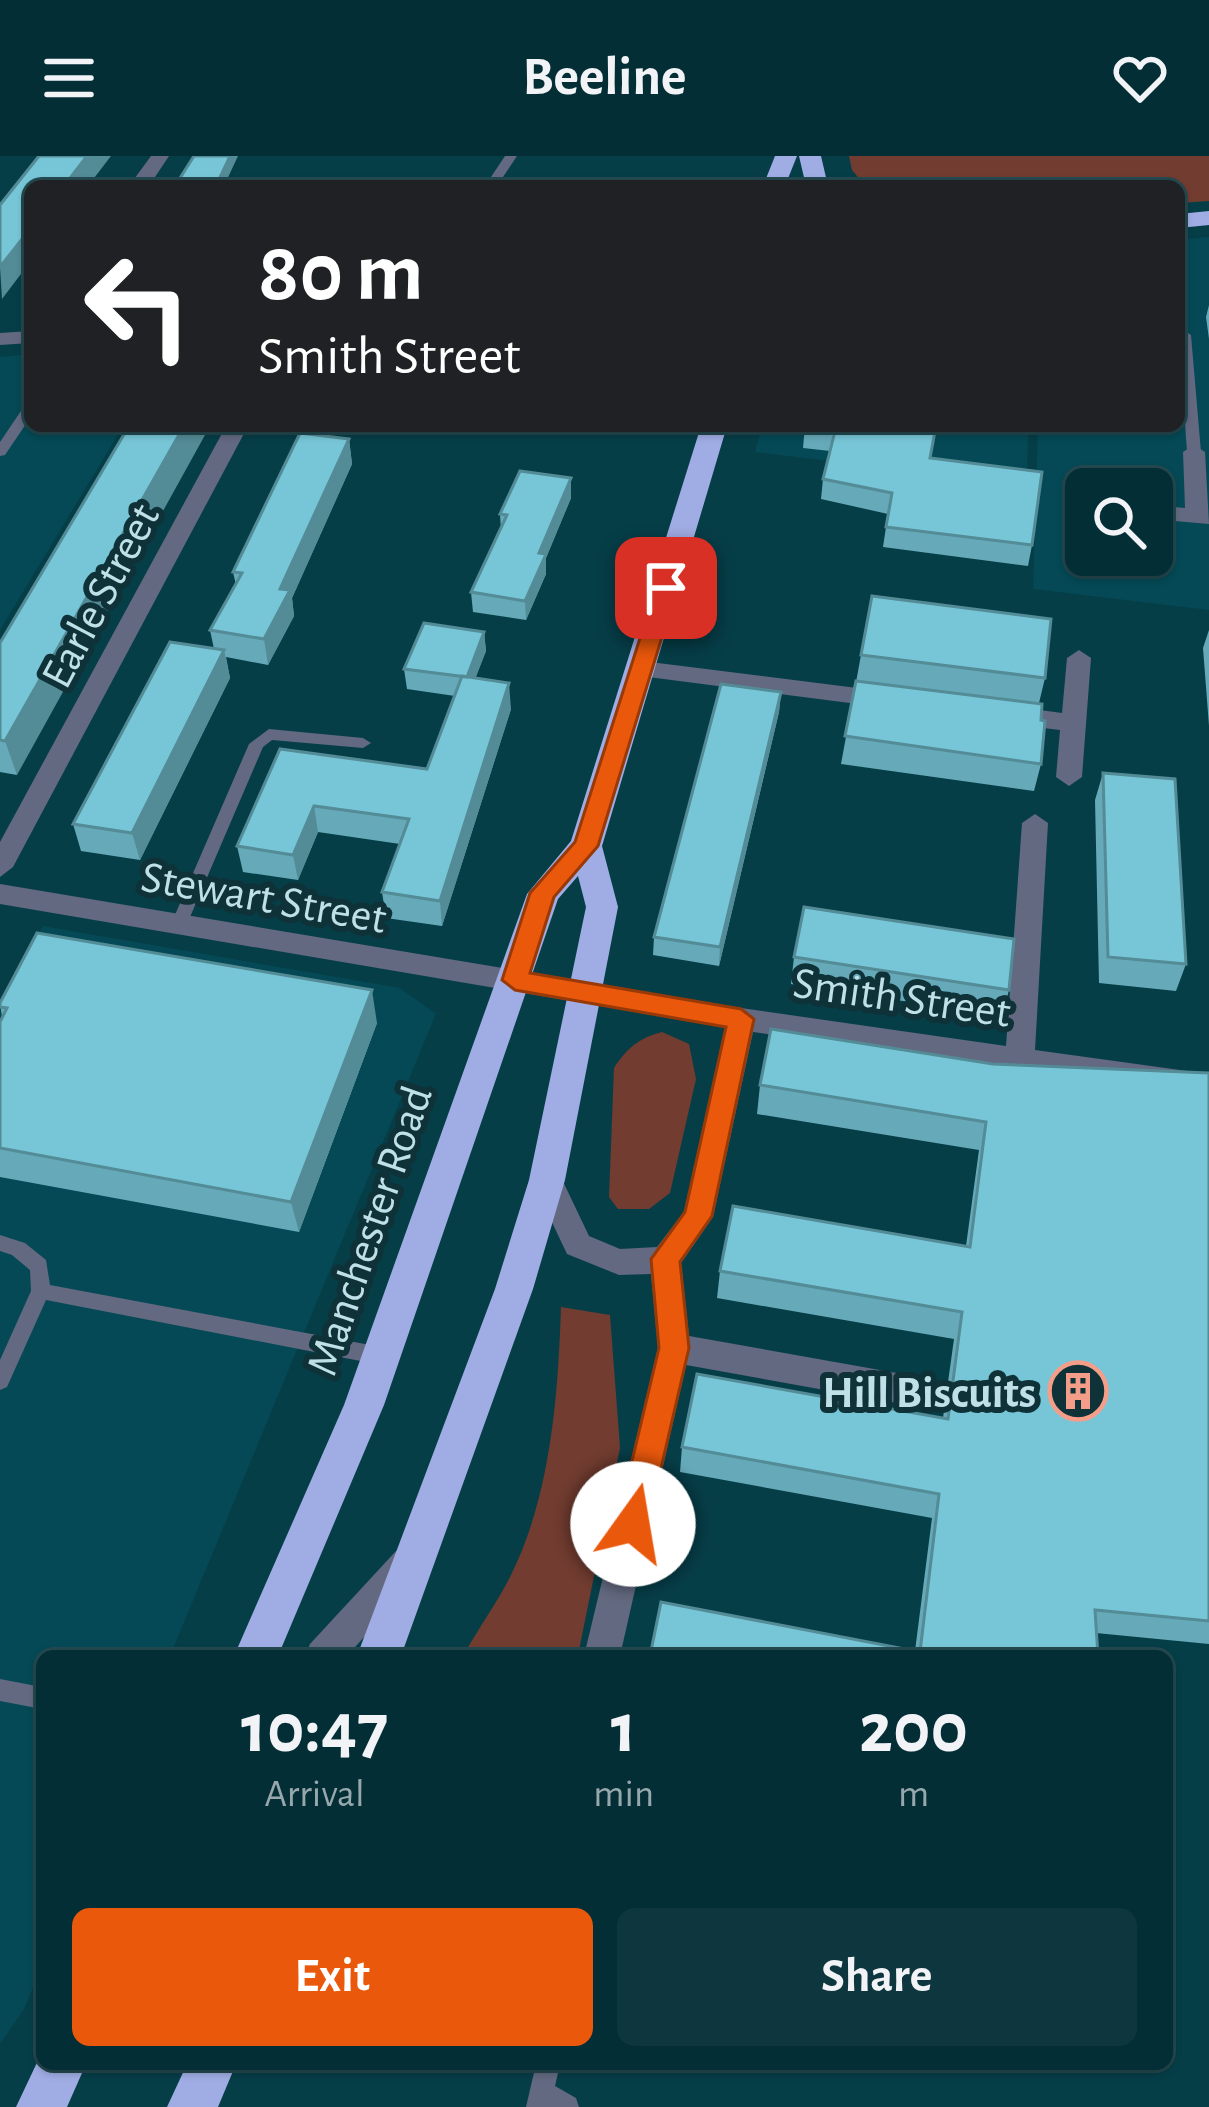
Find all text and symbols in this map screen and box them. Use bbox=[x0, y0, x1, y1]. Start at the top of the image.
icon: menu bbox=[36, 45, 102, 111]
icon: heart bbox=[1107, 45, 1173, 111]
text: Beeline bbox=[522, 51, 687, 105]
icon: left bbox=[60, 228, 216, 384]
text: 80 m bbox=[258, 232, 424, 316]
text: Smith Street bbox=[258, 330, 521, 384]
map controls bbox=[1065, 468, 1173, 576]
button: search bbox=[1065, 468, 1173, 576]
street label: Earle Street bbox=[34, 497, 168, 695]
pin bbox=[615, 537, 717, 639]
icon: arrive bbox=[633, 555, 699, 621]
street label: Stewart Street bbox=[138, 855, 390, 942]
street label: Smith Street bbox=[790, 961, 1013, 1036]
street label: Manchester Road bbox=[300, 1080, 441, 1381]
building icon: Hill Biscuits bbox=[1047, 1360, 1109, 1422]
place label: Hill Biscuits bbox=[822, 1371, 1036, 1416]
position arrow bbox=[570, 1461, 696, 1587]
text: 10:47 bbox=[241, 1693, 388, 1765]
text: 1 bbox=[611, 1693, 637, 1765]
text: 200 bbox=[859, 1693, 968, 1765]
text: Arrival bbox=[264, 1775, 365, 1814]
text: min bbox=[593, 1775, 654, 1814]
text: m bbox=[898, 1775, 929, 1814]
button: Exit bbox=[72, 1908, 593, 2046]
button: Share bbox=[617, 1908, 1137, 2046]

